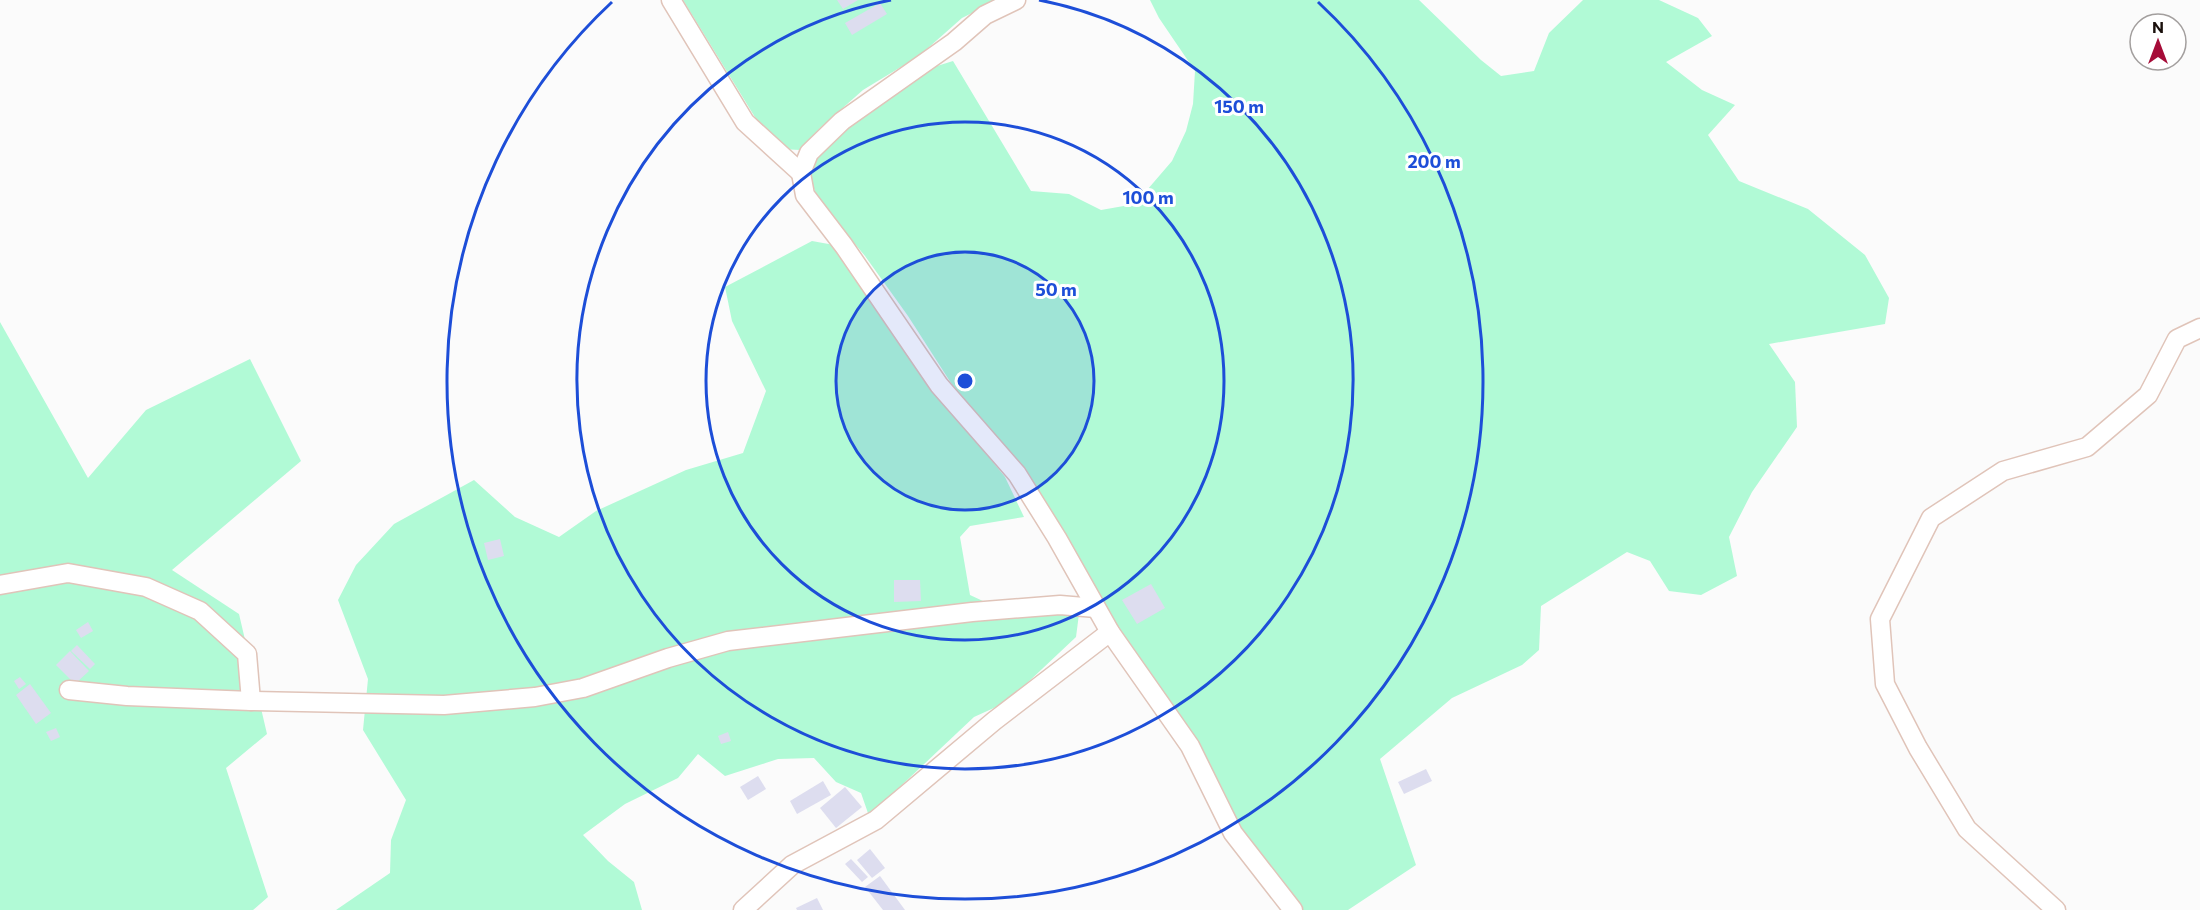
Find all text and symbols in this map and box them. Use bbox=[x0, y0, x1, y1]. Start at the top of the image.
north arrow bbox=[2128, 12, 2188, 72]
text: N bbox=[2152, 17, 2164, 36]
text: 150 m bbox=[1214, 95, 1264, 117]
text: 200 m bbox=[1407, 150, 1461, 172]
text: 100 m bbox=[1122, 186, 1174, 208]
text: 50 m bbox=[1035, 278, 1077, 300]
centre of rings bbox=[955, 371, 975, 391]

